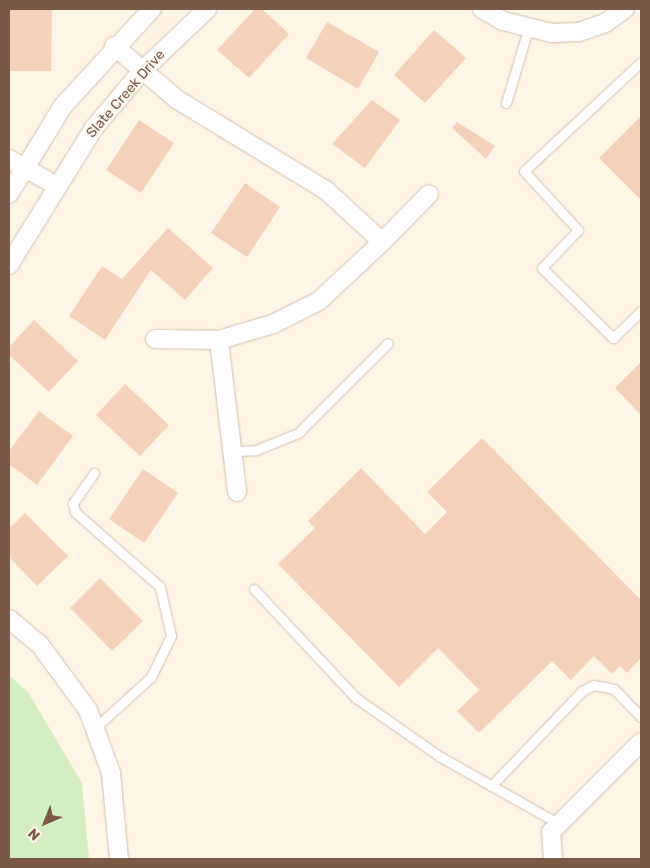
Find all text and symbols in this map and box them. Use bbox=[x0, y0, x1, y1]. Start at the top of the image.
street label: Slate Creek Drive bbox=[83, 47, 169, 141]
north arrow bbox=[20, 798, 70, 848]
text: N bbox=[25, 825, 44, 844]

